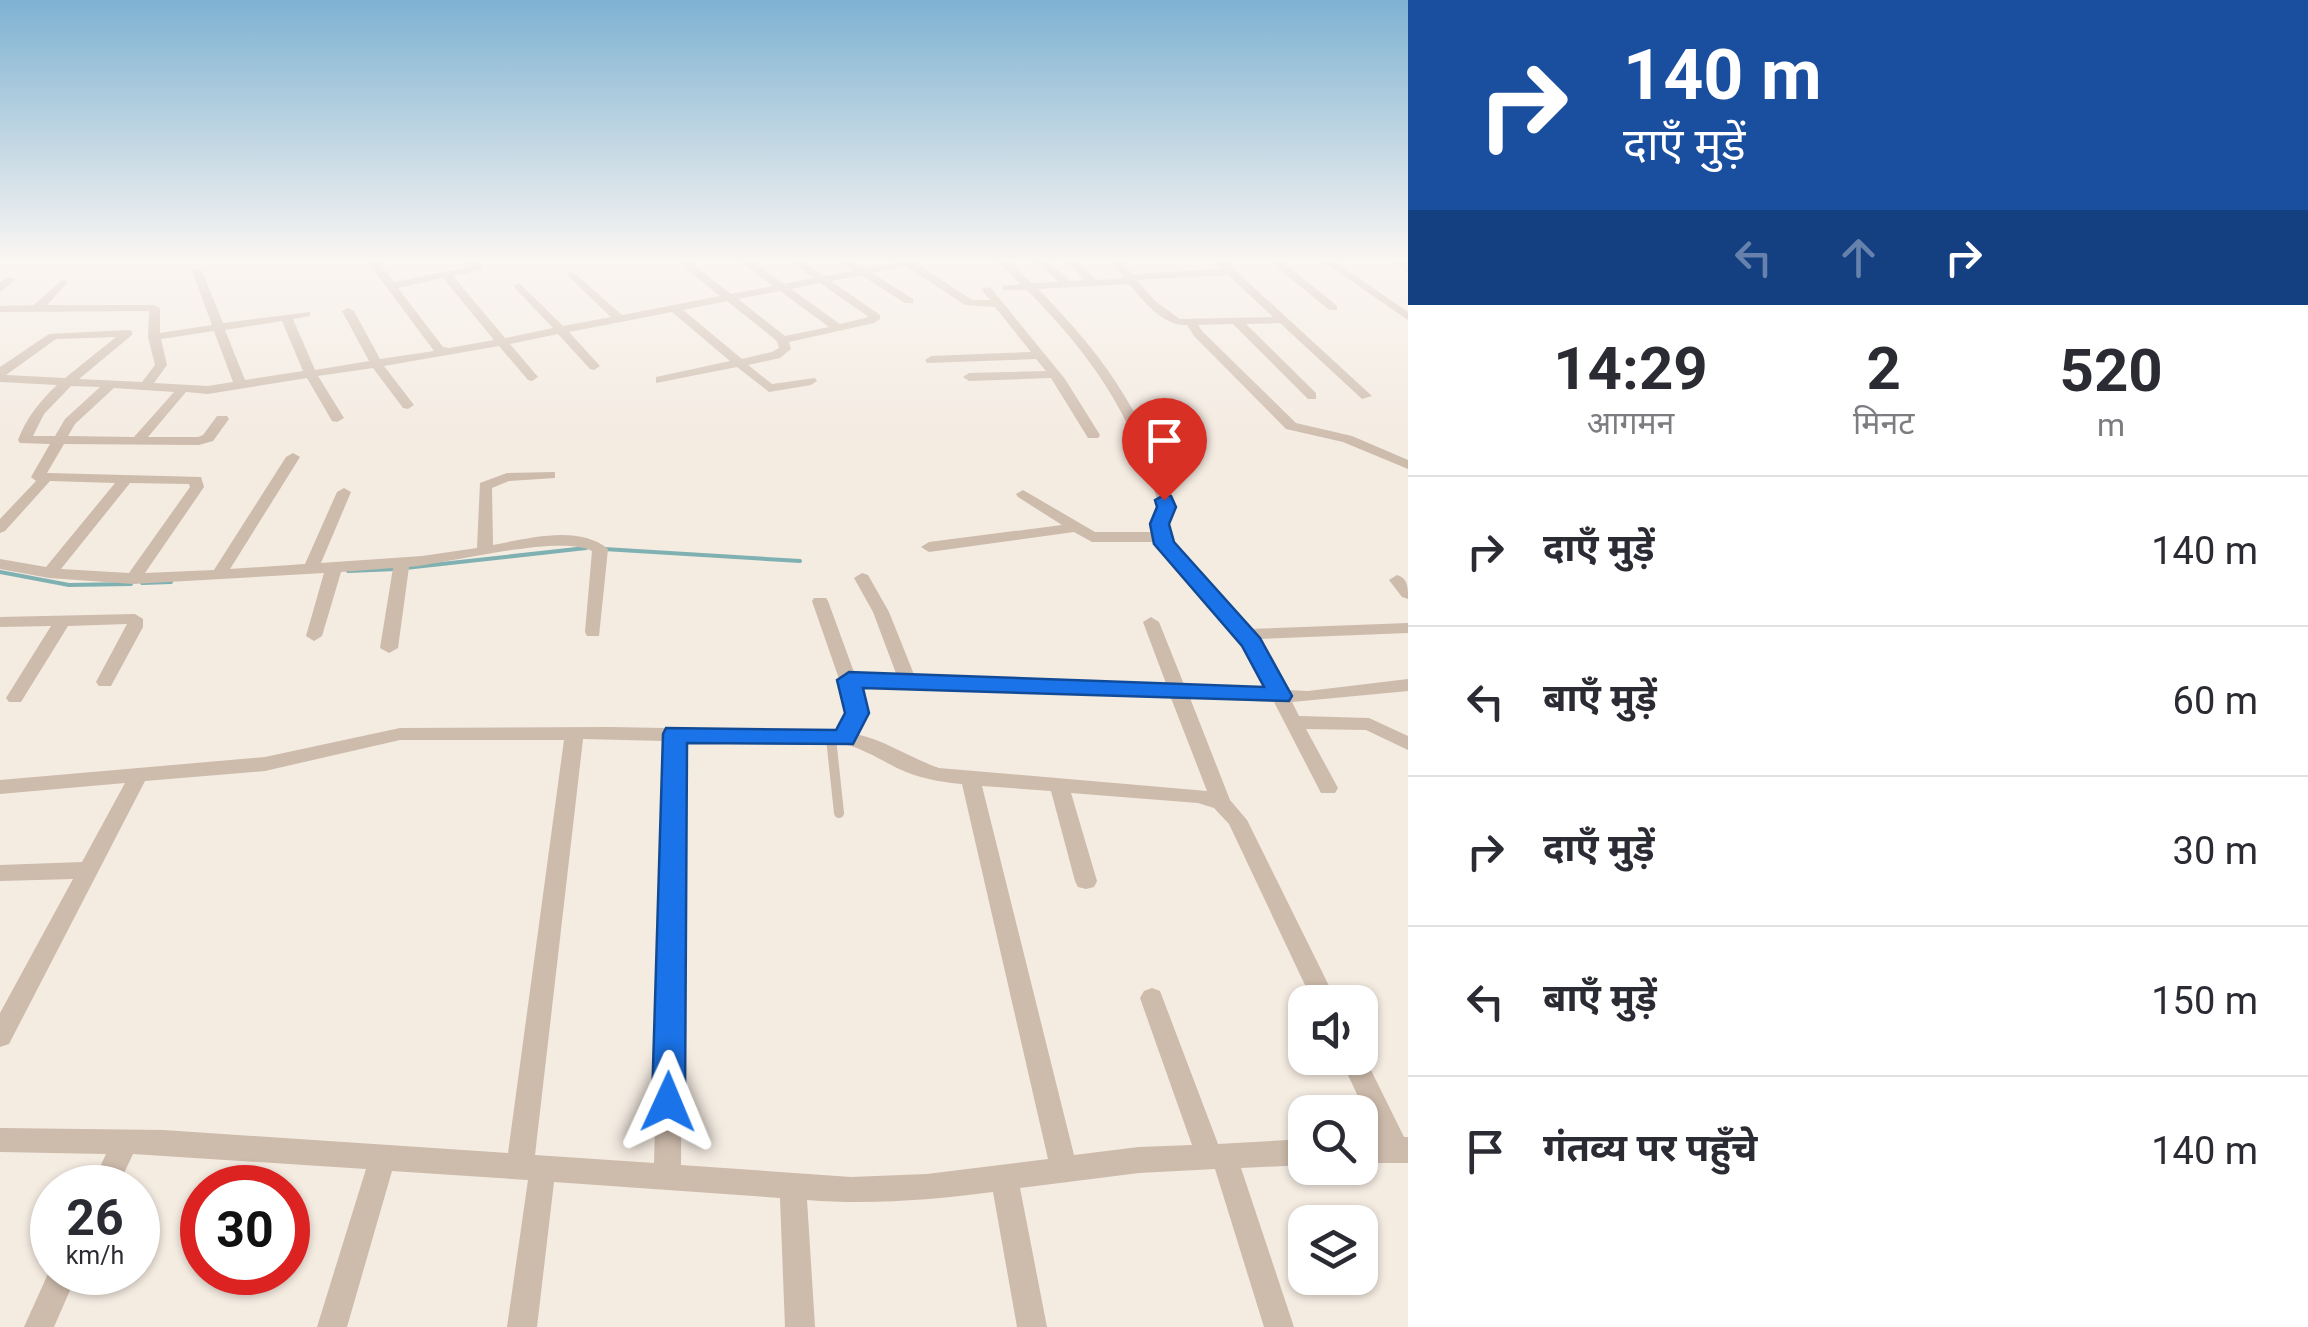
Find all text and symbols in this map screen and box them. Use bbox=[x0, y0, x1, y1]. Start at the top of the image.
text: 140 m bbox=[1623, 34, 1822, 116]
icon: right bbox=[1458, 40, 1588, 170]
text: दाएँ मुड़ें bbox=[1623, 118, 1746, 171]
icon: left bbox=[1726, 230, 1781, 285]
icon: ahead bbox=[1831, 230, 1886, 285]
icon: right bbox=[1936, 230, 1991, 285]
text: 14:29 bbox=[1553, 333, 1708, 404]
text: 2 bbox=[1866, 333, 1901, 404]
text: 520 bbox=[2059, 335, 2163, 406]
pin bbox=[1122, 398, 1207, 501]
text: आगमन bbox=[1587, 404, 1674, 442]
text: मिनट bbox=[1853, 404, 1914, 442]
text: m bbox=[2097, 406, 2125, 444]
icon: arrive bbox=[1137, 413, 1192, 468]
icon: right bbox=[1458, 524, 1513, 579]
text: दाएँ मुड़ें bbox=[1543, 526, 1654, 570]
text: 140 m bbox=[2151, 529, 2258, 573]
icon: left bbox=[1458, 674, 1513, 729]
text: बाएँ मुड़ें bbox=[1543, 676, 1657, 720]
text: 60 m bbox=[2173, 679, 2258, 723]
icon: right bbox=[1458, 824, 1513, 879]
text: दाएँ मुड़ें bbox=[1543, 826, 1654, 870]
text: 30 m bbox=[2173, 829, 2258, 873]
icon: left bbox=[1458, 974, 1513, 1029]
text: बाएँ मुड़ें bbox=[1543, 976, 1657, 1020]
text: 150 m bbox=[2151, 979, 2258, 1023]
map controls bbox=[1288, 985, 1378, 1295]
button: sound bbox=[1288, 985, 1378, 1075]
position arrow bbox=[616, 1050, 720, 1154]
button: search bbox=[1288, 1095, 1378, 1185]
icon: arrive bbox=[1458, 1124, 1513, 1179]
text: गंतव्य पर पहुँचे bbox=[1543, 1126, 1757, 1170]
text: 140 m bbox=[2151, 1129, 2258, 1173]
speed limit sign: 30 bbox=[180, 1165, 310, 1295]
text: 26 bbox=[66, 1189, 124, 1247]
button: layers bbox=[1288, 1205, 1378, 1295]
text: km/h bbox=[66, 1241, 124, 1270]

